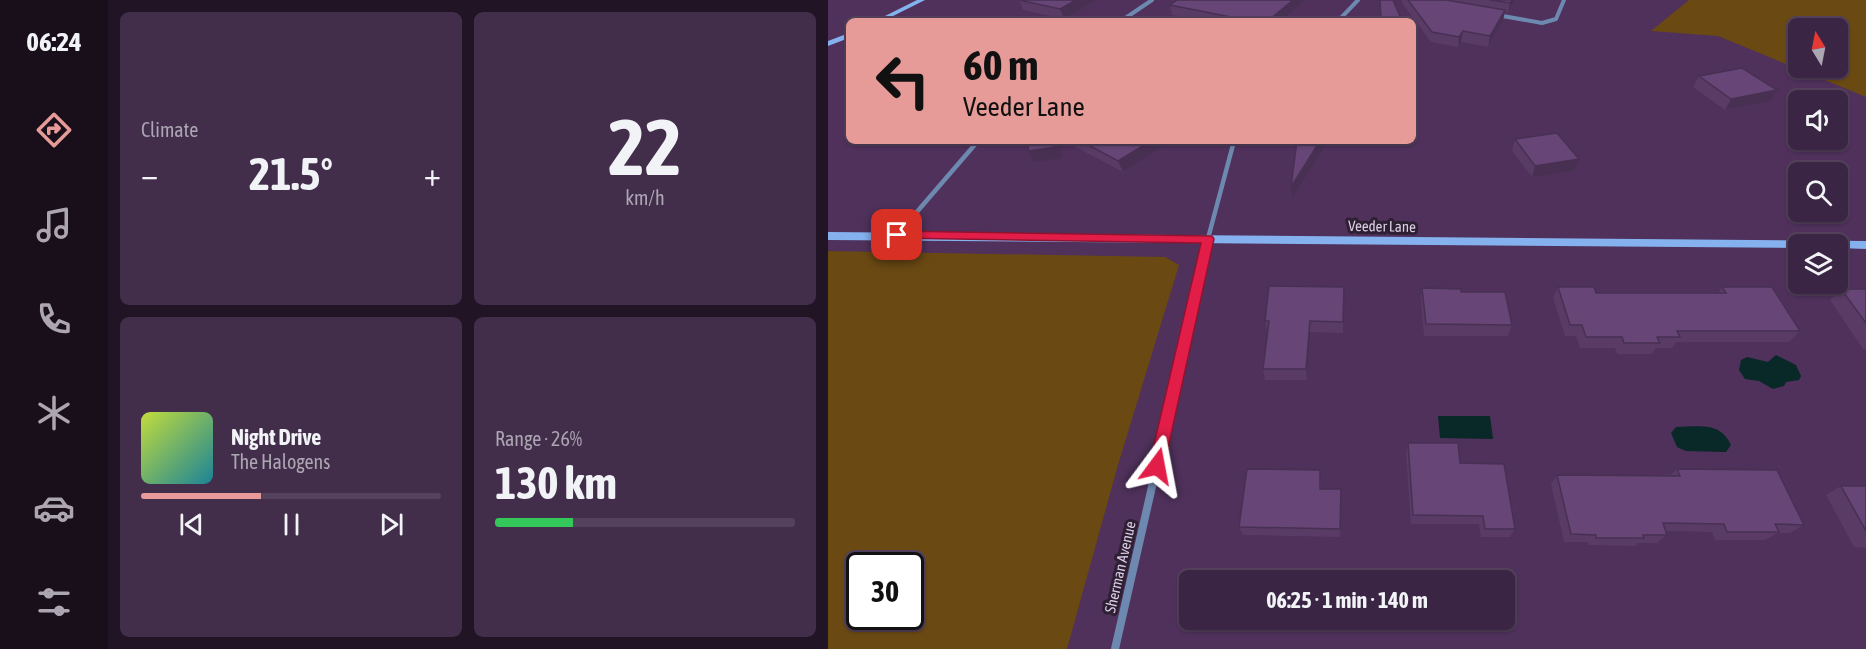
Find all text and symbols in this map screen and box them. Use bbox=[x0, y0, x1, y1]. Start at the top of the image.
north arrow bbox=[1788, 18, 1848, 78]
map controls bbox=[1788, 18, 1848, 294]
text: 06:24 bbox=[26, 26, 82, 57]
text: 60 m bbox=[963, 41, 1038, 89]
icon: left bbox=[864, 42, 942, 120]
button: sound bbox=[1788, 90, 1848, 150]
text: Veeder Lane bbox=[963, 91, 1085, 122]
text: 22 bbox=[608, 102, 682, 192]
icon: directions bbox=[33, 109, 75, 151]
text: Climate bbox=[141, 118, 198, 141]
text: 21.5° bbox=[249, 148, 333, 200]
text: − bbox=[141, 155, 158, 193]
text: + bbox=[424, 155, 441, 193]
button: search bbox=[1788, 162, 1848, 222]
text: km/h bbox=[625, 186, 665, 209]
icon: music bbox=[33, 204, 75, 246]
pin bbox=[871, 209, 922, 260]
street label: Veeder Lane bbox=[1348, 217, 1416, 235]
icon: arrive bbox=[880, 218, 913, 251]
button: layers bbox=[1788, 234, 1848, 294]
icon: phone bbox=[33, 298, 75, 340]
icon: climate bbox=[33, 392, 75, 434]
text: Night Drive bbox=[231, 424, 321, 450]
text: Range · 26% bbox=[495, 427, 582, 450]
position arrow bbox=[1125, 434, 1189, 498]
text: The Halogens bbox=[231, 450, 330, 473]
text: 130 km bbox=[495, 457, 617, 509]
icon: car bbox=[33, 487, 75, 529]
icon: previous bbox=[175, 508, 208, 541]
icon: pause bbox=[275, 508, 308, 541]
icon: next bbox=[375, 508, 408, 541]
street label: Sherman Avenue bbox=[1101, 519, 1139, 614]
speed limit sign: 30 bbox=[846, 552, 924, 630]
icon: filters bbox=[33, 581, 75, 623]
text: 06:25 · 1 min · 140 m bbox=[1266, 587, 1428, 613]

